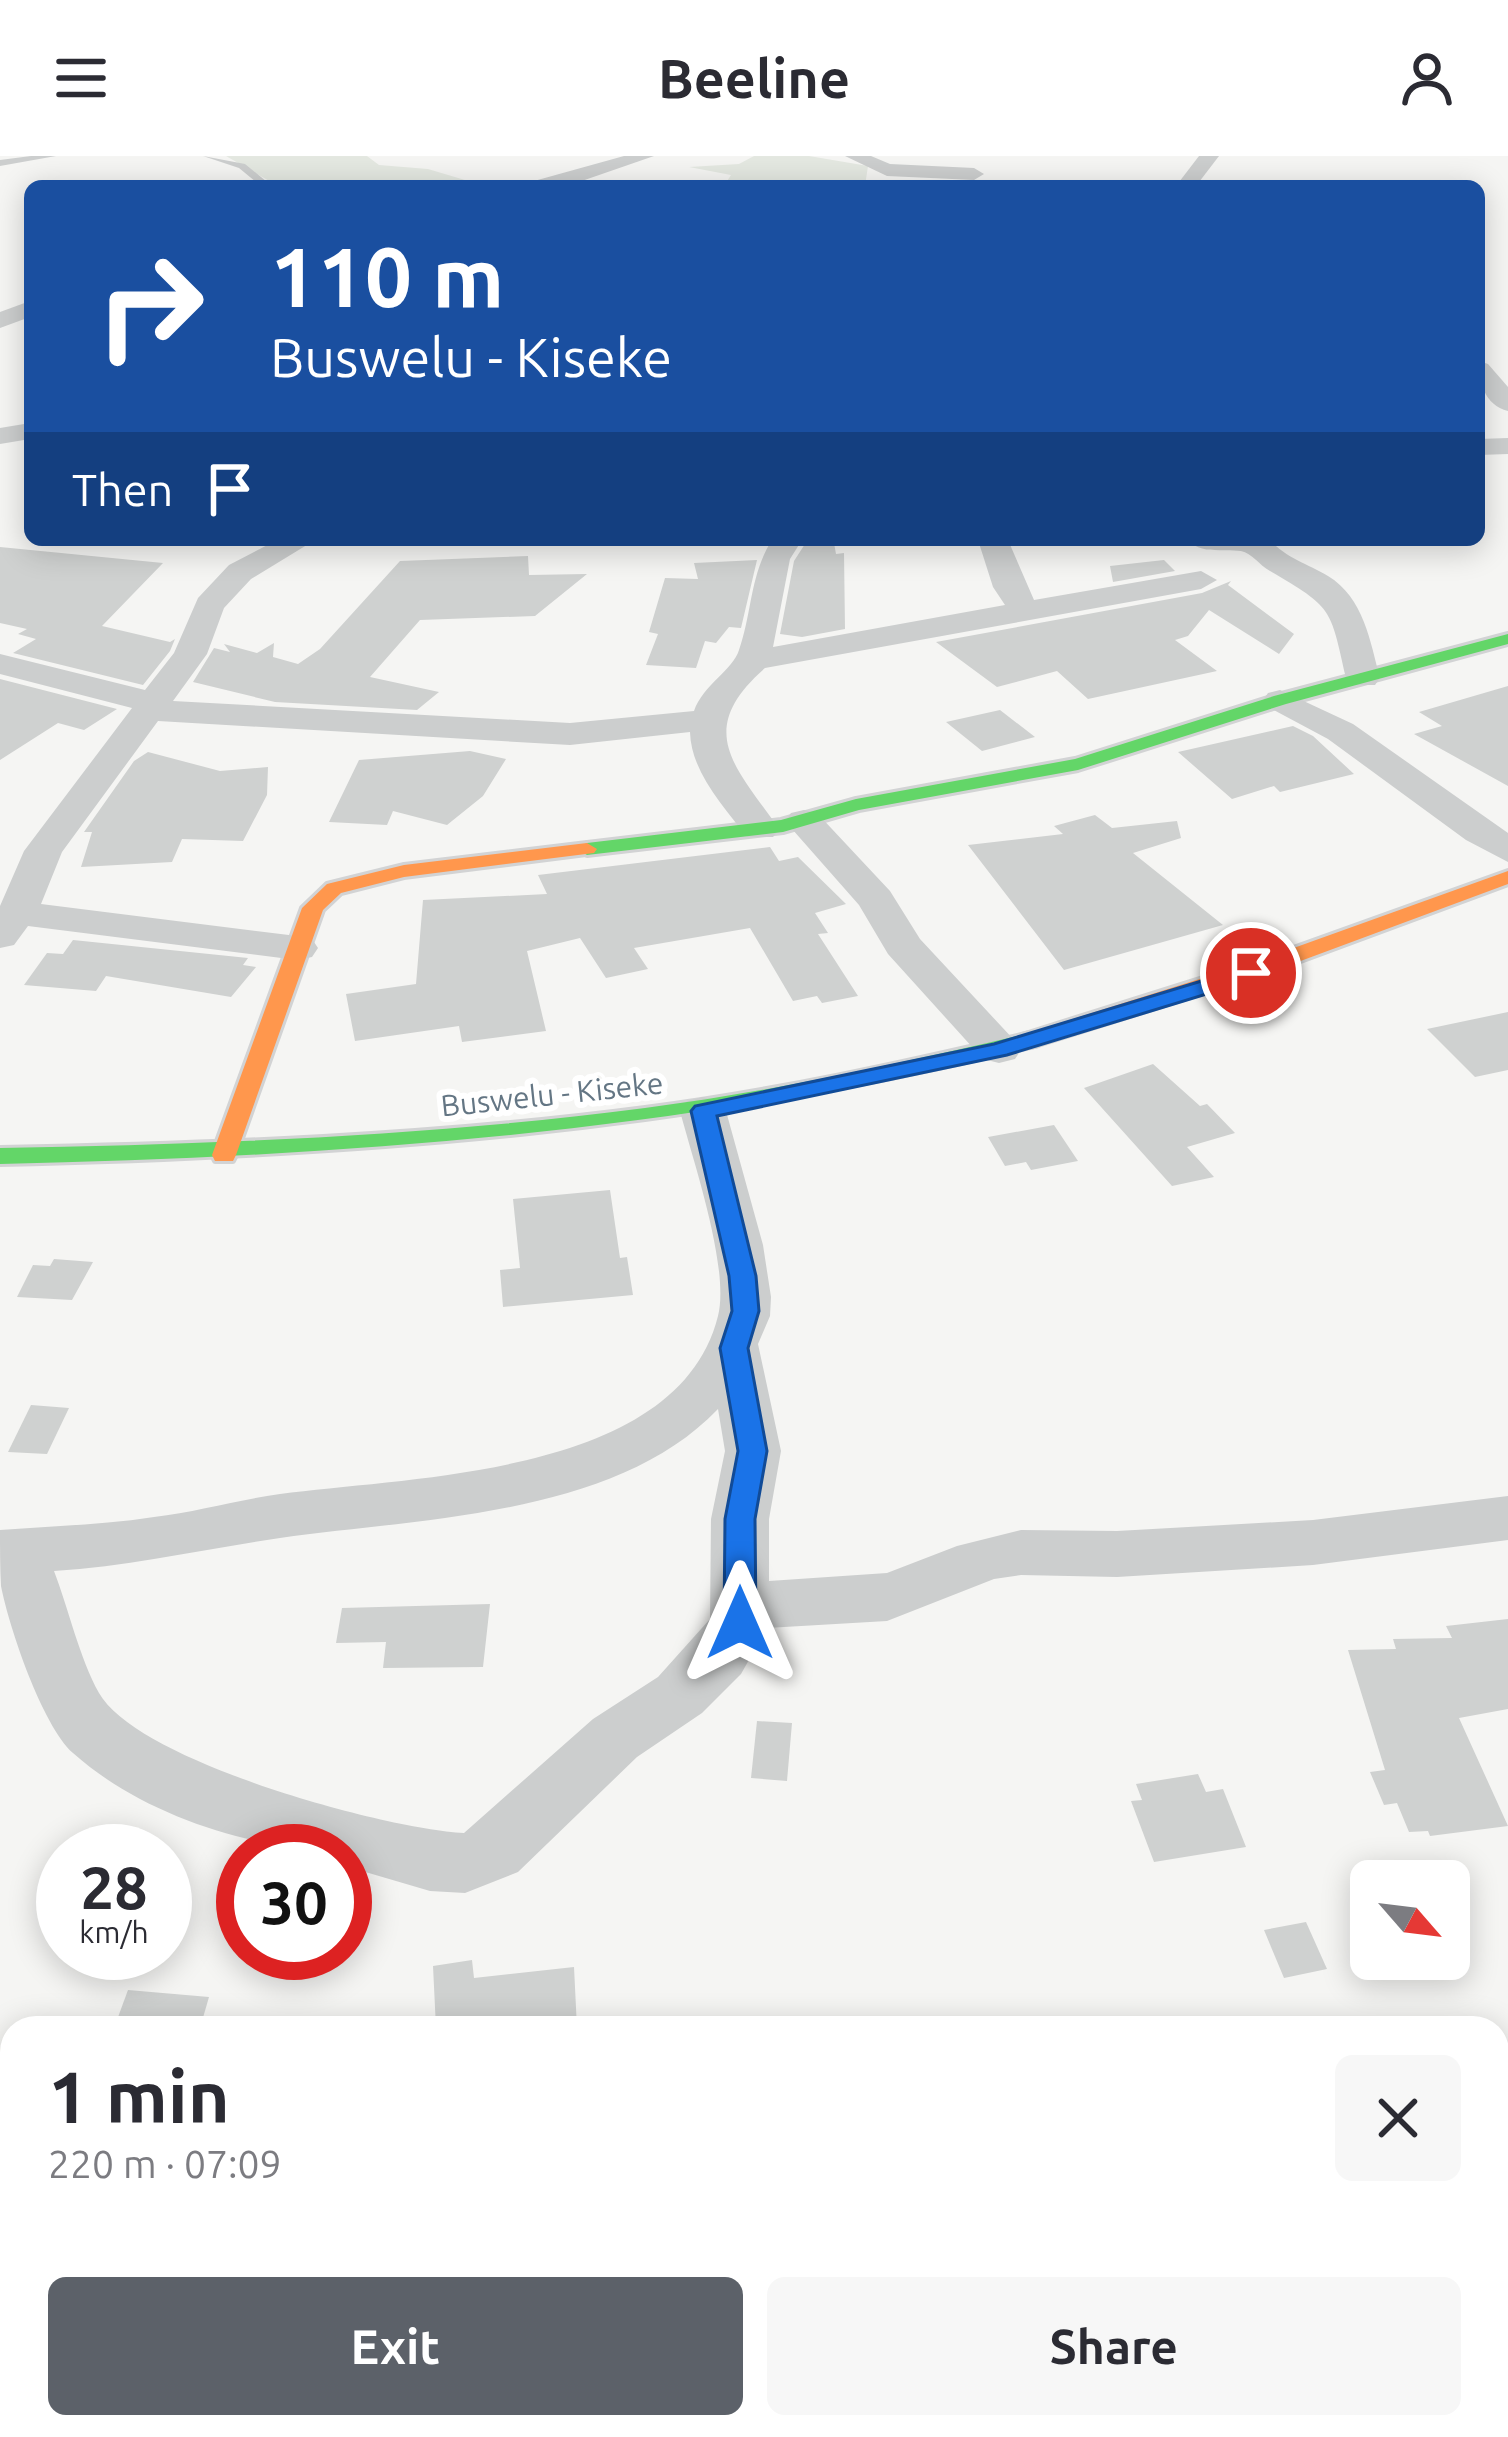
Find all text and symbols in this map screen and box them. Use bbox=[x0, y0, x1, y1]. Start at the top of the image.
icon: menu bbox=[48, 45, 114, 111]
icon: person bbox=[1394, 45, 1460, 111]
text: Beeline bbox=[658, 48, 850, 108]
icon: right bbox=[72, 228, 228, 384]
text: 110 m bbox=[270, 229, 504, 323]
text: Buswelu - Kiseke bbox=[270, 327, 672, 387]
icon: arrive bbox=[197, 456, 263, 522]
text: Then bbox=[72, 464, 173, 515]
pin bbox=[1200, 922, 1302, 1024]
icon: arrive bbox=[1218, 940, 1284, 1006]
street label: Buswelu - Kiseke bbox=[439, 1065, 665, 1123]
position arrow bbox=[677, 1560, 803, 1686]
speed limit sign: 30 bbox=[216, 1824, 372, 1980]
text: 28 bbox=[80, 1853, 148, 1920]
north arrow bbox=[1350, 1860, 1470, 1980]
map controls bbox=[1350, 1860, 1470, 1980]
text: km/h bbox=[79, 1915, 149, 1949]
button: close bbox=[1335, 2055, 1461, 2181]
text: 1 min bbox=[48, 2056, 230, 2137]
text: 220 m · 07:09 bbox=[48, 2142, 282, 2185]
button: Exit bbox=[48, 2277, 743, 2415]
button: Share bbox=[767, 2277, 1461, 2415]

